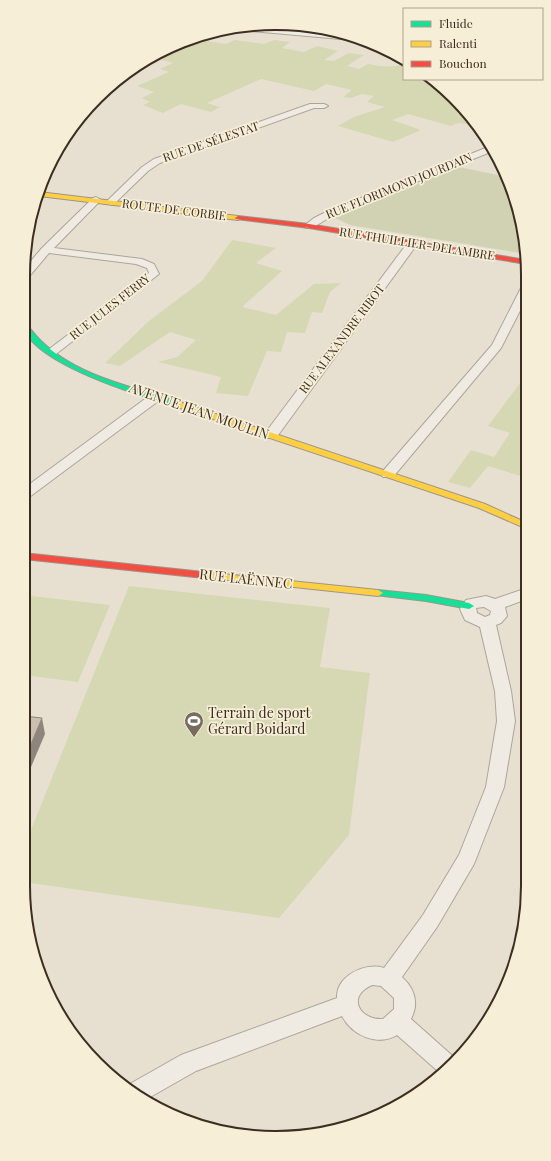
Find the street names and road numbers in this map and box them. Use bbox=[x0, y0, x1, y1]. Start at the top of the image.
street label: RUE DE SÉLESTAT bbox=[160, 117, 262, 165]
street label: RUE FLORIMOND JOURDAIN bbox=[323, 148, 475, 222]
street label: ROUTE DE CORBIE bbox=[121, 195, 227, 223]
street label: RUE THUILLIER-DELAMBRE bbox=[338, 223, 496, 263]
street label: RUE JULES FERRY bbox=[66, 269, 154, 343]
street label: RUE ALEXANDRE RIBOT bbox=[295, 280, 388, 396]
street label: AVENUE JEAN MOULIN bbox=[126, 377, 272, 443]
street label: RUE LAËNNEC bbox=[198, 564, 294, 593]

